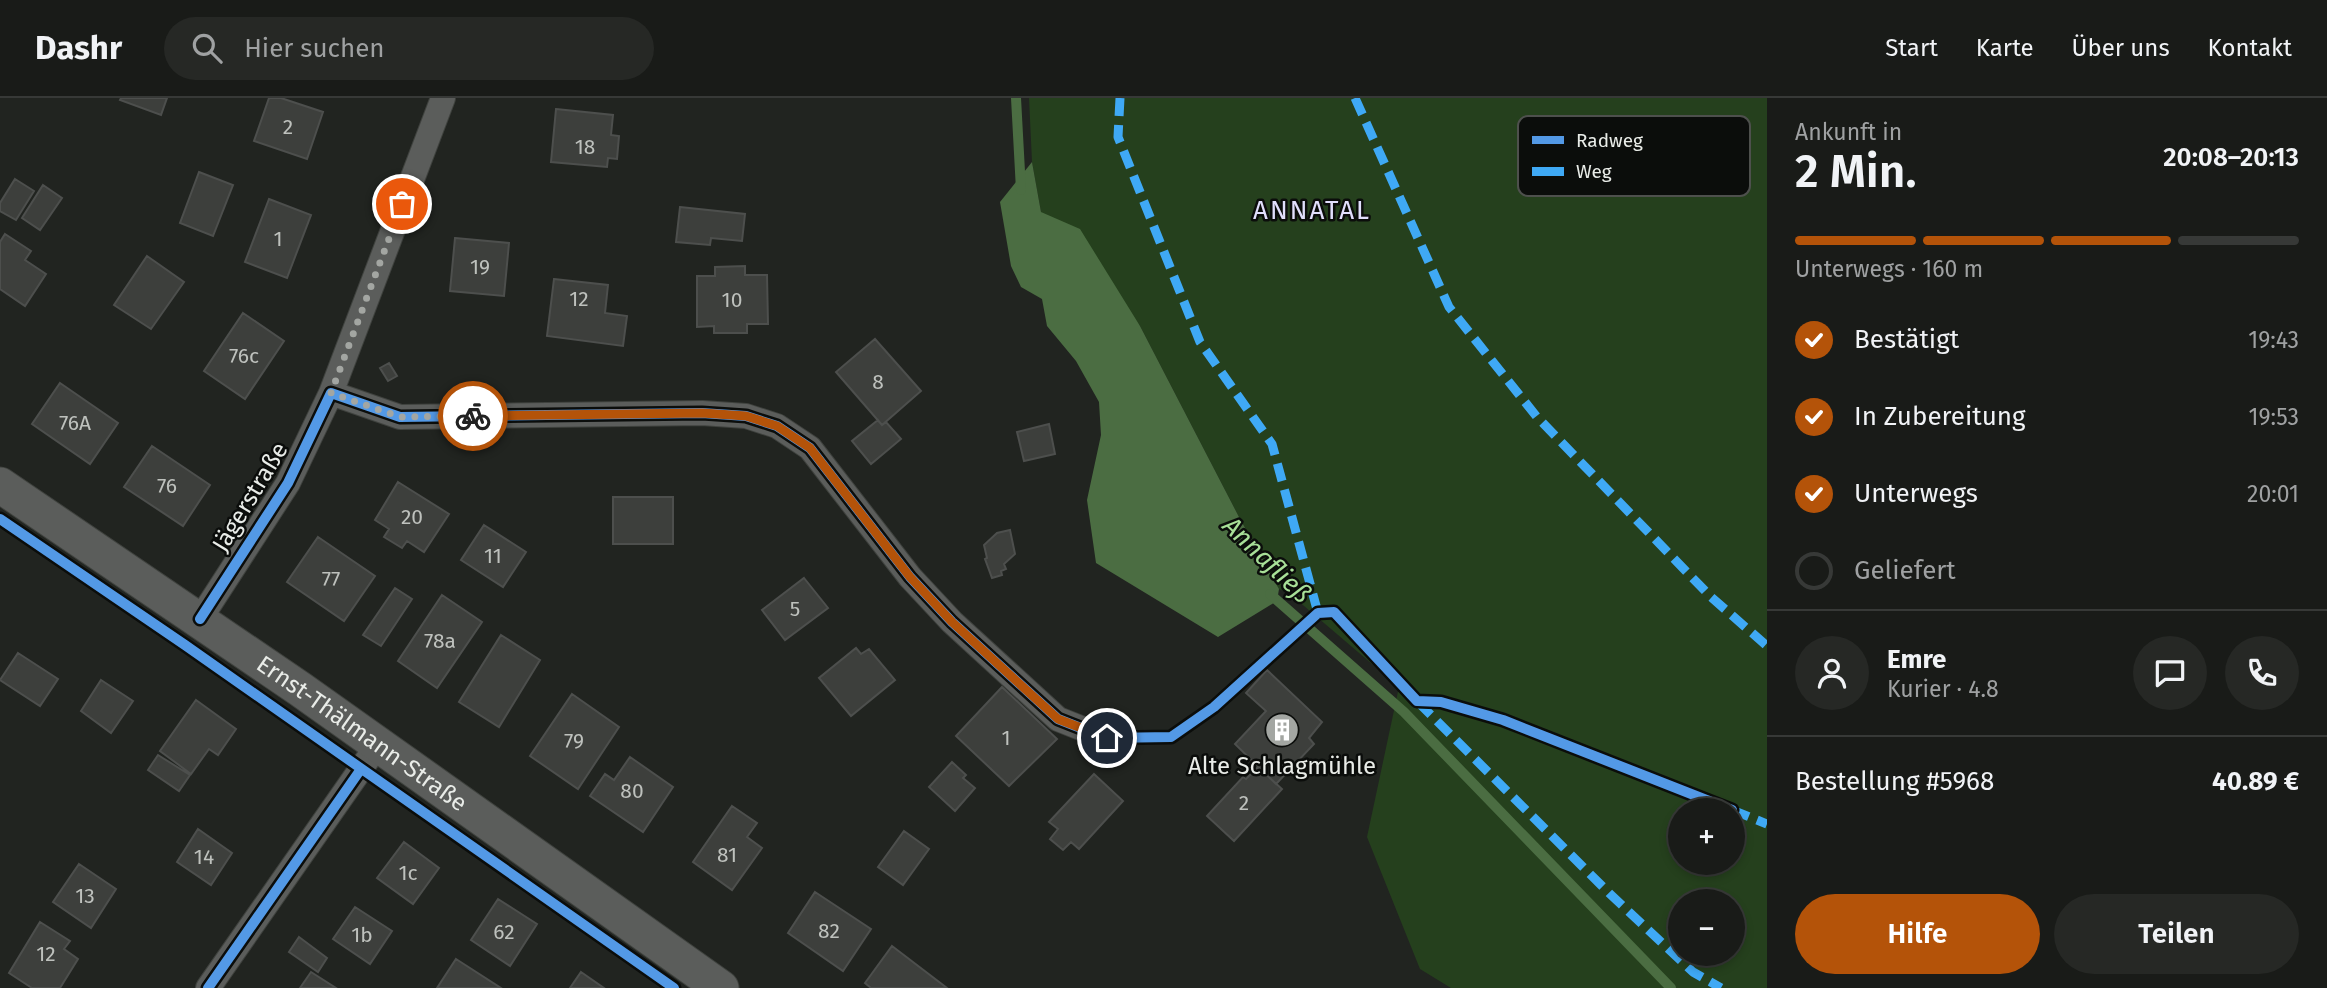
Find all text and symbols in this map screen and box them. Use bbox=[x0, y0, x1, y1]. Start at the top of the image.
search box bbox=[164, 17, 654, 80]
text: Dashr bbox=[35, 28, 122, 68]
icon: search bbox=[188, 29, 226, 67]
text: Hier suchen bbox=[244, 33, 385, 64]
text: Start bbox=[1885, 34, 1938, 62]
text: Karte bbox=[1976, 34, 2034, 62]
text: Über uns bbox=[2072, 34, 2170, 62]
text: Kontakt bbox=[2208, 34, 2292, 62]
house number: 2 bbox=[283, 114, 293, 140]
legend bbox=[1518, 116, 1750, 196]
text: Ankunft in bbox=[1795, 118, 1902, 146]
text: Radweg bbox=[1576, 129, 1643, 152]
house number: 18 bbox=[575, 134, 595, 160]
text: 20:08–20:13 bbox=[2163, 142, 2299, 173]
text: 2 Min. bbox=[1795, 144, 1917, 199]
text: Weg bbox=[1576, 160, 1612, 183]
pin bbox=[372, 174, 432, 234]
icon: bag bbox=[383, 185, 421, 223]
district label: ANNATAL bbox=[1253, 195, 1371, 226]
house number: 1 bbox=[273, 226, 283, 252]
house number: 19 bbox=[470, 254, 490, 280]
text: Unterwegs · 160 m bbox=[1795, 255, 1983, 283]
house number: 12 bbox=[569, 286, 589, 312]
house number: 10 bbox=[722, 287, 742, 313]
icon: check bbox=[1795, 321, 1833, 359]
text: Bestätigt bbox=[1854, 324, 1959, 355]
text: 19:43 bbox=[2248, 326, 2299, 354]
house number: 76c bbox=[229, 343, 259, 369]
house number: 8 bbox=[872, 369, 884, 395]
courier bbox=[438, 381, 508, 451]
icon: bike bbox=[454, 397, 492, 435]
icon: check bbox=[1795, 398, 1833, 436]
text: In Zubereitung bbox=[1854, 401, 2026, 432]
text: 19:53 bbox=[2249, 403, 2299, 431]
house number: 76A bbox=[59, 410, 91, 436]
street label: Jägerstraße bbox=[206, 437, 294, 557]
house number: 76 bbox=[157, 473, 177, 499]
icon: check bbox=[1795, 475, 1833, 513]
text: Unterwegs bbox=[1854, 478, 1978, 509]
text: 20:01 bbox=[2247, 480, 2299, 508]
house number: 20 bbox=[401, 504, 423, 530]
water label: Annafließ bbox=[1216, 510, 1318, 610]
house number: 11 bbox=[484, 543, 502, 569]
text: Geliefert bbox=[1854, 555, 1956, 586]
house number: 77 bbox=[322, 566, 340, 592]
house number: 5 bbox=[790, 596, 800, 622]
house number: 78a bbox=[424, 628, 456, 654]
button: person bbox=[1795, 636, 1869, 710]
button: chat bbox=[2133, 636, 2207, 710]
button: phone bbox=[2225, 636, 2299, 710]
text: Emre bbox=[1887, 644, 1946, 675]
street label: Ernst-Thälmann-Straße bbox=[251, 650, 473, 817]
text: Kurier · 4.8 bbox=[1887, 675, 1999, 703]
pin bbox=[1077, 708, 1137, 768]
building icon: Alte Schlagmühle bbox=[1263, 711, 1301, 749]
icon: home bbox=[1088, 719, 1126, 757]
house number: 1 bbox=[1001, 725, 1011, 751]
house number: 79 bbox=[564, 728, 584, 754]
place label: Alte Schlagmühle bbox=[1188, 752, 1376, 780]
text: Bestellung #5968 bbox=[1795, 766, 1994, 797]
text: 40.89 € bbox=[2212, 766, 2299, 797]
house number: 80 bbox=[620, 778, 644, 804]
house number: 2 bbox=[1239, 790, 1249, 816]
map controls bbox=[1668, 798, 1745, 966]
button: + bbox=[1668, 798, 1745, 875]
house number: 81 bbox=[717, 842, 737, 868]
house number: 14 bbox=[194, 844, 214, 870]
house number: 1c bbox=[398, 860, 418, 886]
house number: 13 bbox=[75, 883, 95, 909]
button: − bbox=[1668, 889, 1745, 966]
button: Hilfe bbox=[1795, 894, 2040, 974]
button: Teilen bbox=[2054, 894, 2299, 974]
house number: 82 bbox=[818, 918, 840, 944]
house number: 62 bbox=[493, 919, 515, 945]
house number: 1b bbox=[351, 922, 373, 948]
house number: 12 bbox=[36, 941, 56, 967]

